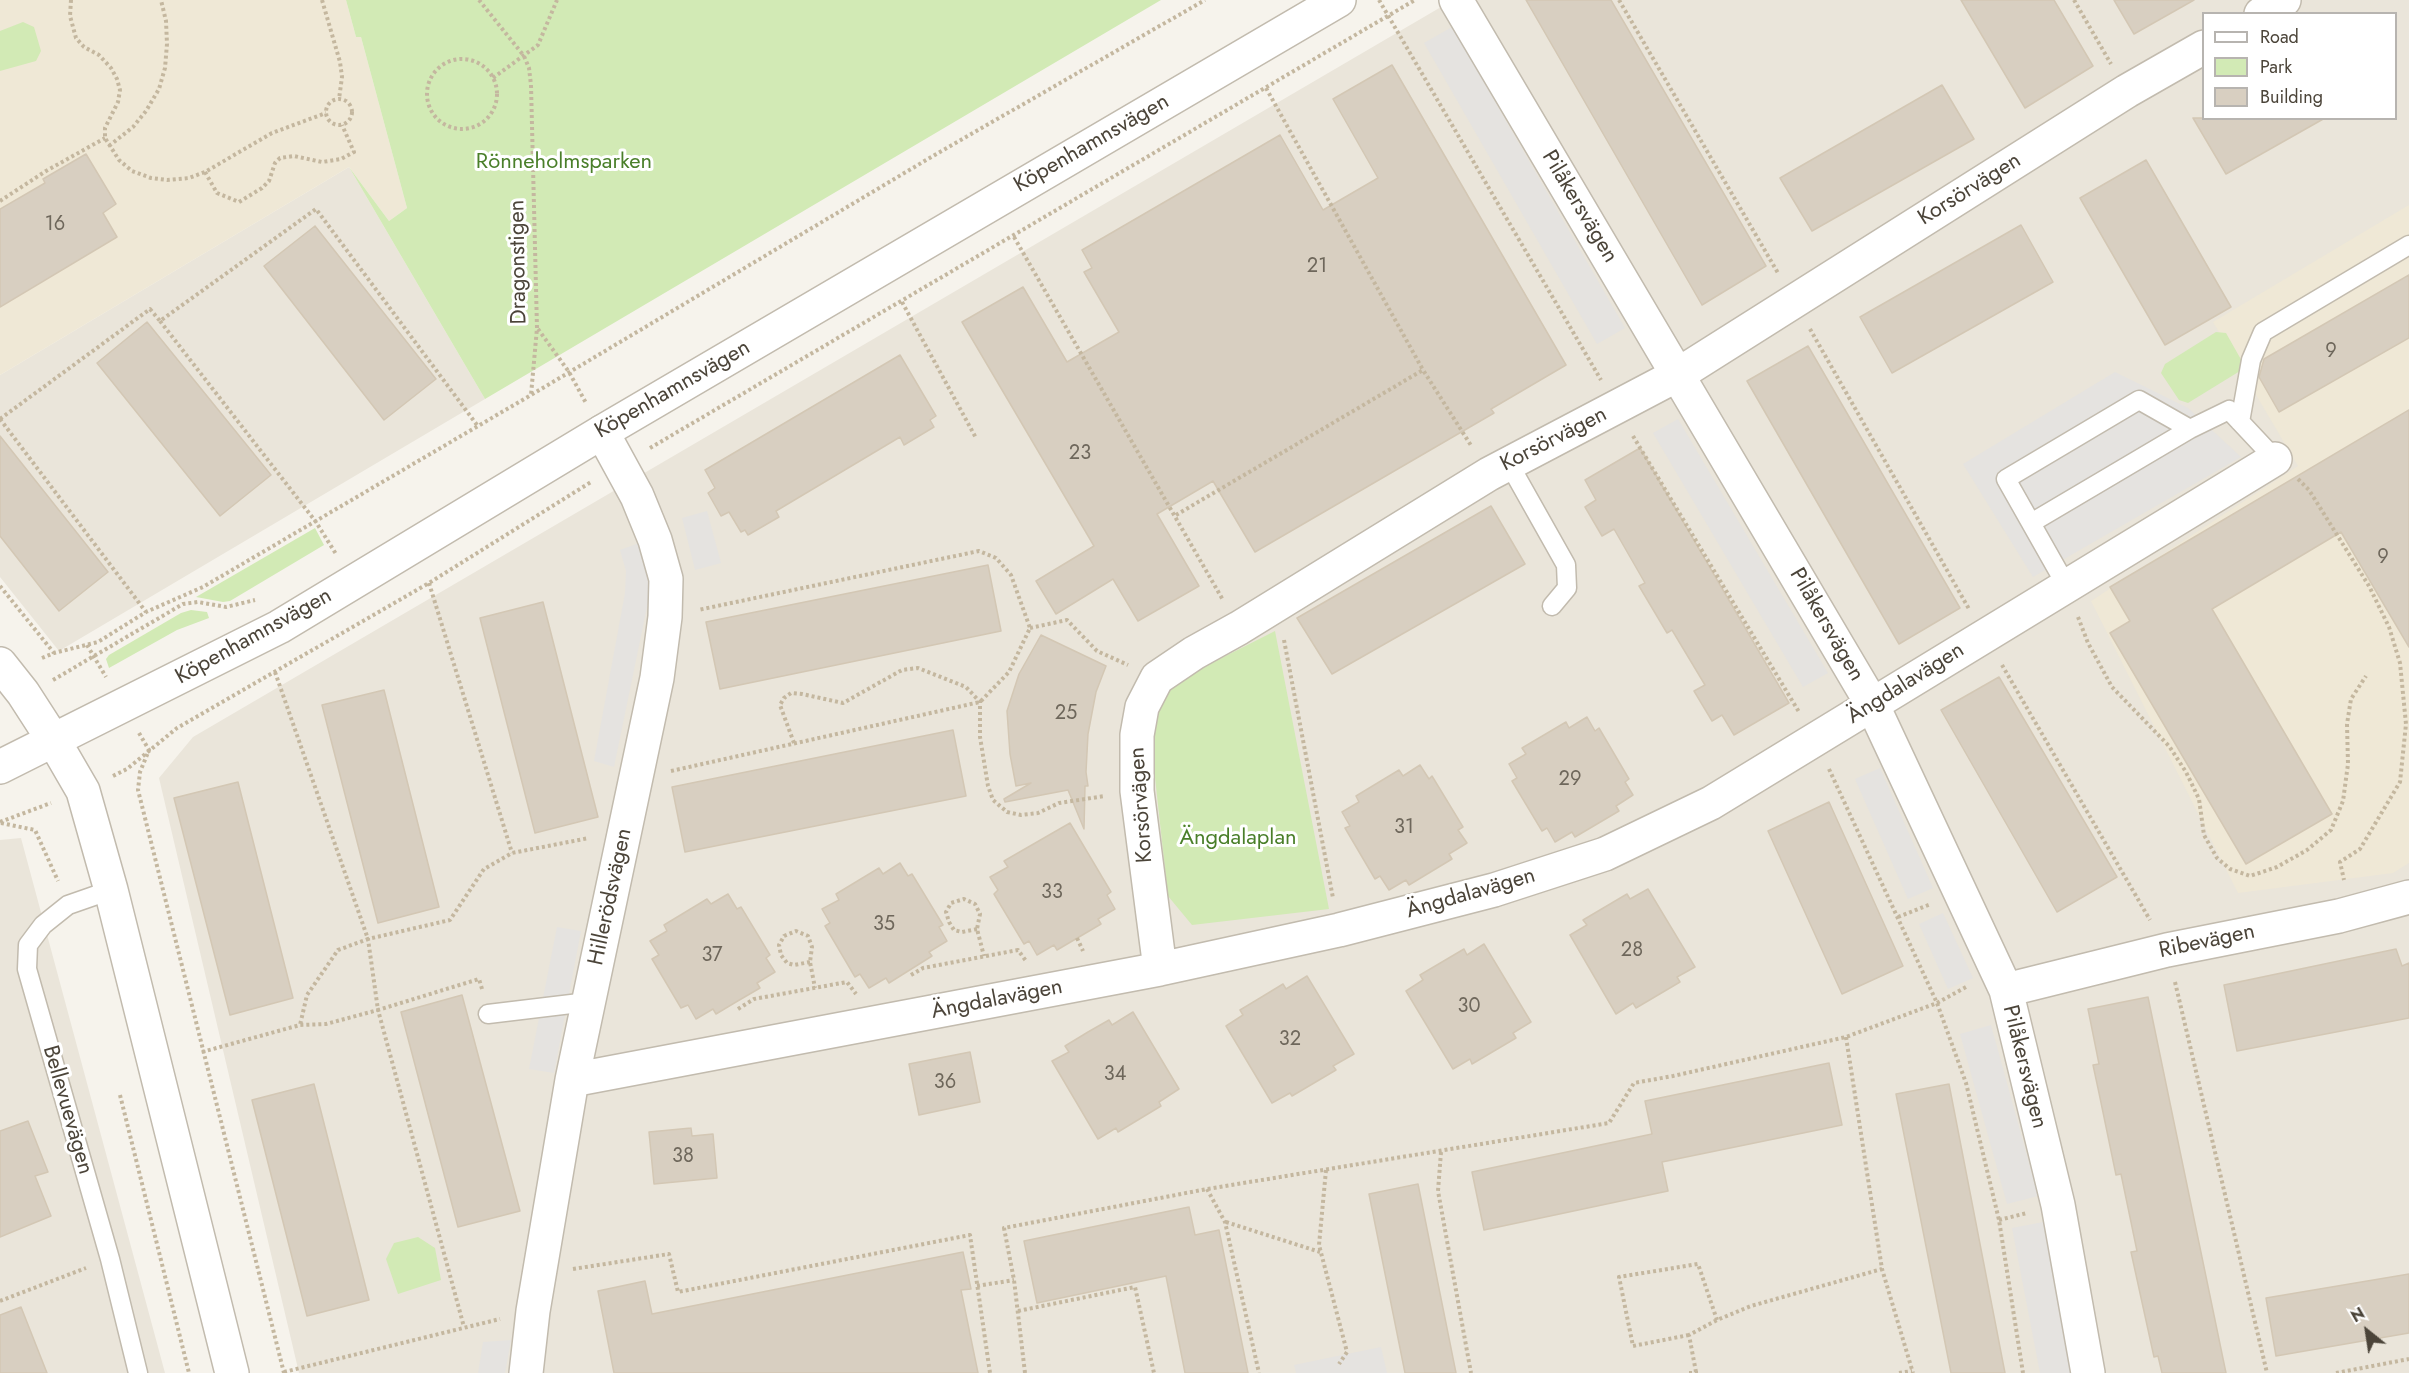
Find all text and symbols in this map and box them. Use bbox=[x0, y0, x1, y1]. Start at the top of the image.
legend bbox=[2202, 12, 2397, 120]
text: Road bbox=[2260, 24, 2299, 50]
text: Park bbox=[2260, 54, 2292, 80]
text: Building bbox=[2260, 84, 2323, 110]
street label: Köpenhamnsvägen bbox=[1010, 89, 1174, 199]
street label: Pilåkersvägen bbox=[1535, 146, 1623, 268]
street label: Korsörvägen bbox=[1914, 148, 2026, 232]
park label: Rönneholmsparken bbox=[476, 150, 652, 176]
street label: Dragonstigen bbox=[505, 200, 533, 324]
house number: 16 bbox=[45, 213, 65, 237]
house number: 21 bbox=[1307, 255, 1327, 279]
street label: Köpenhamnsvägen bbox=[591, 335, 755, 445]
house number: 9 bbox=[2325, 340, 2337, 364]
street label: Korsörvägen bbox=[1496, 402, 1612, 478]
house number: 23 bbox=[1069, 442, 1091, 466]
house number: 9 bbox=[2377, 546, 2389, 570]
street label: Pilåkersvägen bbox=[1783, 564, 1869, 686]
street label: Köpenhamnsvägen bbox=[171, 583, 337, 691]
street label: Ängdalavägen bbox=[1843, 638, 1969, 730]
house number: 25 bbox=[1055, 702, 1077, 726]
street label: Korsörvägen bbox=[1125, 746, 1159, 864]
house number: 29 bbox=[1559, 768, 1581, 792]
house number: 31 bbox=[1394, 816, 1414, 840]
street label: Hillerödsvägen bbox=[584, 826, 638, 968]
park label: Ängdalaplan bbox=[1179, 826, 1297, 852]
street label: Ängdalavägen bbox=[1403, 863, 1539, 925]
house number: 33 bbox=[1041, 881, 1063, 905]
house number: 35 bbox=[873, 913, 895, 937]
street label: Ribevägen bbox=[2157, 919, 2257, 965]
house number: 28 bbox=[1621, 939, 1643, 963]
house number: 37 bbox=[701, 944, 723, 968]
street label: Ängdalavägen bbox=[929, 974, 1065, 1026]
house number: 30 bbox=[1458, 995, 1480, 1019]
street label: Pilåkersvägen bbox=[1996, 1003, 2052, 1131]
house number: 32 bbox=[1279, 1028, 1301, 1052]
street label: Bellevuevägen bbox=[36, 1043, 98, 1177]
house number: 34 bbox=[1104, 1063, 1126, 1087]
house number: 36 bbox=[934, 1071, 956, 1095]
house number: 38 bbox=[672, 1145, 694, 1169]
north arrow bbox=[2337, 1301, 2397, 1361]
text: N bbox=[2346, 1302, 2369, 1328]

